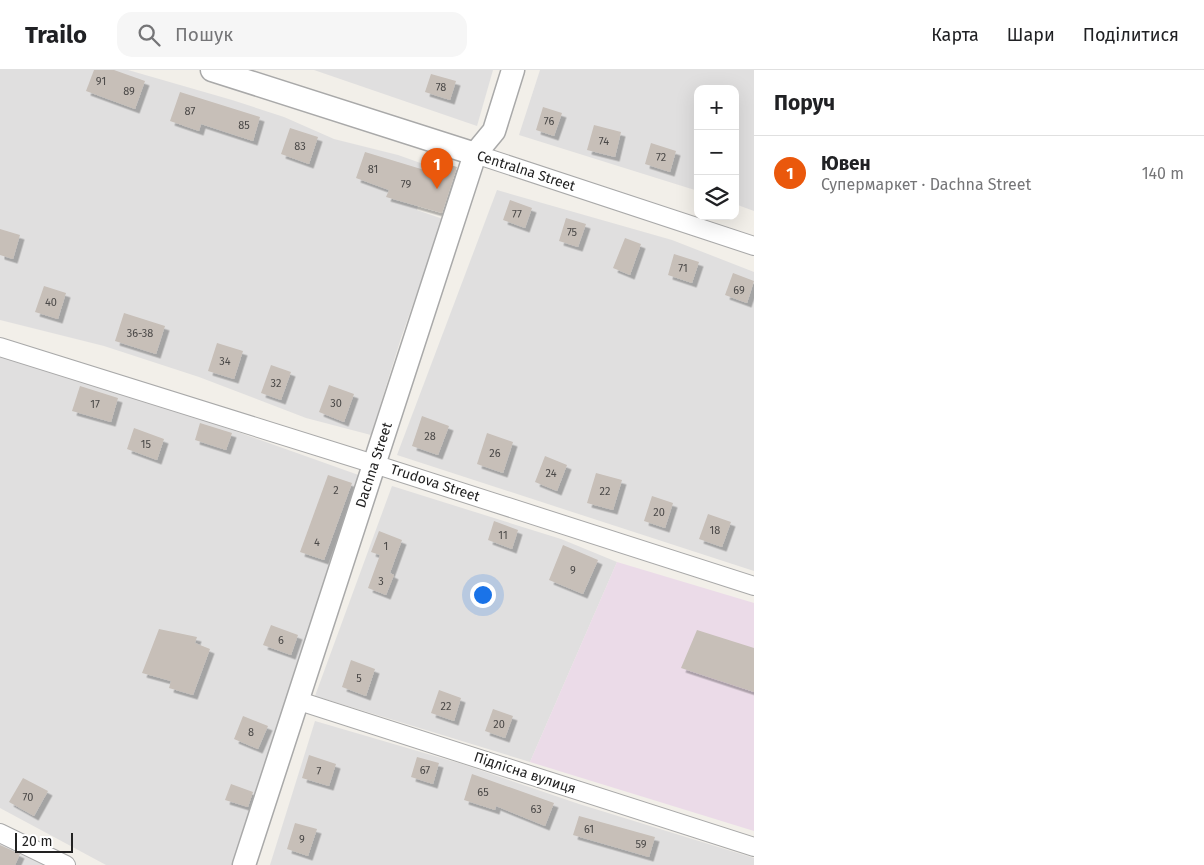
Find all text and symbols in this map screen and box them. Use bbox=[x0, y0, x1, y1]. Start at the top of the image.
search box bbox=[117, 12, 467, 57]
text: Trailo bbox=[25, 21, 87, 49]
icon: search bbox=[135, 21, 163, 49]
text: Пошук bbox=[175, 23, 233, 46]
text: Карта bbox=[931, 24, 979, 46]
text: Шари bbox=[1007, 24, 1055, 46]
text: Поділитися bbox=[1083, 24, 1179, 46]
house number: 91 bbox=[96, 75, 106, 88]
house number: 78 bbox=[436, 81, 446, 94]
house number: 89 bbox=[123, 85, 135, 98]
map controls bbox=[694, 85, 739, 220]
button: + bbox=[694, 85, 739, 130]
text: Поруч bbox=[774, 90, 835, 116]
house number: 87 bbox=[185, 105, 196, 118]
house number: 76 bbox=[544, 115, 554, 128]
house number: 85 bbox=[238, 119, 250, 132]
button: − bbox=[694, 130, 739, 175]
house number: 74 bbox=[599, 135, 609, 148]
house number: 83 bbox=[294, 140, 306, 153]
street label: Centralna Street bbox=[475, 147, 578, 195]
pin: 1 bbox=[421, 148, 453, 189]
house number: 72 bbox=[656, 151, 666, 164]
text: Ювен bbox=[821, 152, 871, 175]
house number: 81 bbox=[368, 163, 378, 176]
text: 1 bbox=[786, 164, 794, 183]
text: 140 m bbox=[1142, 164, 1184, 183]
button: layers bbox=[694, 175, 739, 220]
text: Супермаркет · Dachna Street bbox=[821, 175, 1031, 194]
house number: 79 bbox=[401, 178, 411, 191]
house number: 77 bbox=[512, 208, 522, 221]
house number: 75 bbox=[567, 226, 578, 239]
house number: 71 bbox=[678, 262, 688, 275]
house number: 69 bbox=[733, 284, 745, 297]
house number: 40 bbox=[45, 296, 57, 309]
house number: 36-38 bbox=[127, 327, 153, 340]
house number: 34 bbox=[219, 355, 231, 368]
house number: 32 bbox=[271, 377, 281, 390]
house number: 30 bbox=[330, 397, 342, 410]
house number: 17 bbox=[90, 398, 100, 411]
street label: Dachna Street bbox=[352, 419, 396, 510]
house number: 28 bbox=[424, 430, 436, 443]
house number: 15 bbox=[141, 438, 152, 451]
house number: 26 bbox=[489, 447, 501, 460]
street label: Trudova Street bbox=[388, 461, 483, 506]
house number: 24 bbox=[546, 467, 557, 480]
house number: 2 bbox=[333, 484, 339, 497]
house number: 22 bbox=[600, 485, 610, 498]
house number: 20 bbox=[653, 506, 665, 519]
house number: 18 bbox=[710, 524, 720, 537]
house number: 11 bbox=[498, 529, 508, 542]
house number: 4 bbox=[314, 536, 320, 549]
house number: 1 bbox=[384, 540, 388, 553]
house number: 9 bbox=[570, 564, 576, 577]
house number: 3 bbox=[378, 575, 384, 588]
your location bbox=[470, 582, 496, 608]
house number: 6 bbox=[278, 634, 284, 647]
house number: 5 bbox=[356, 672, 362, 685]
house number: 22 bbox=[441, 700, 451, 713]
house number: 20 bbox=[493, 718, 505, 731]
house number: 8 bbox=[248, 726, 254, 739]
street label: Підлісна вулиця bbox=[472, 748, 578, 798]
house number: 67 bbox=[420, 764, 430, 777]
house number: 7 bbox=[317, 765, 322, 778]
house number: 65 bbox=[477, 786, 489, 799]
house number: 70 bbox=[23, 791, 33, 804]
house number: 63 bbox=[530, 803, 542, 816]
house number: 61 bbox=[584, 823, 594, 836]
scale bar bbox=[15, 830, 72, 853]
text: 20 m bbox=[22, 833, 52, 850]
house number: 9 bbox=[299, 833, 305, 846]
house number: 59 bbox=[635, 838, 647, 851]

